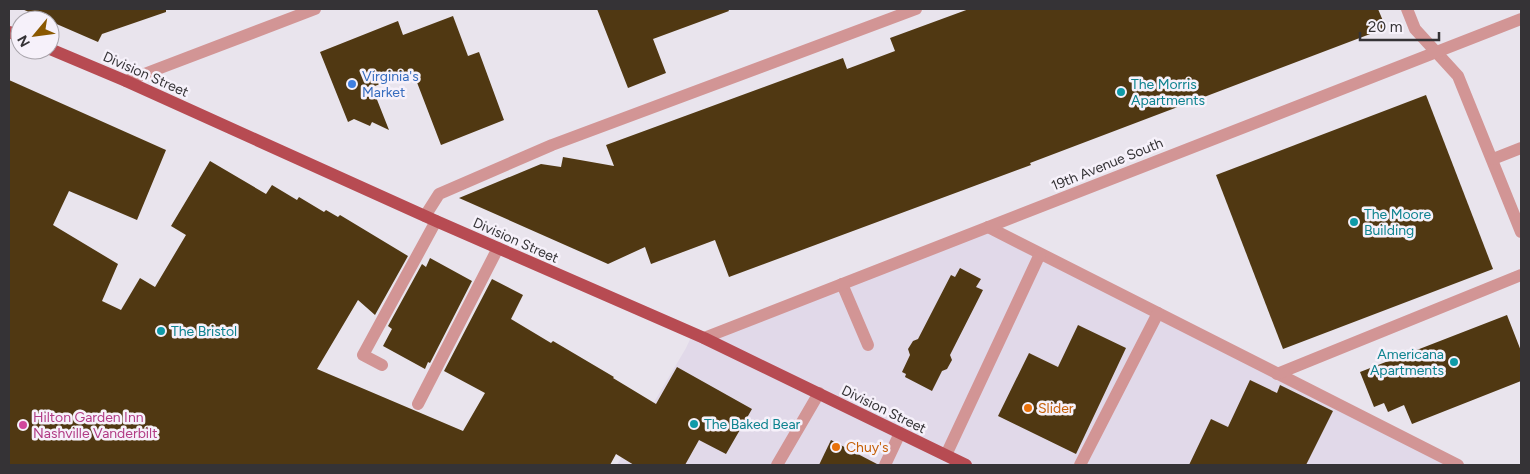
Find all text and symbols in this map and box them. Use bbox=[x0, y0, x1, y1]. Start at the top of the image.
north arrow bbox=[10, 10, 60, 60]
scale bar bbox=[1360, 10, 1439, 42]
text: 20 m bbox=[1368, 18, 1402, 36]
text: N bbox=[14, 32, 34, 50]
street label: Division Street bbox=[100, 48, 191, 101]
place label: Virginia's Market bbox=[362, 68, 419, 101]
place label: The Morris Apartments bbox=[1131, 76, 1205, 109]
marker: Virginia's Market bbox=[346, 78, 358, 90]
marker: The Morris Apartments bbox=[1115, 86, 1127, 98]
street label: 19th Avenue South bbox=[1049, 134, 1166, 195]
place label: The Moore Building bbox=[1364, 206, 1431, 239]
street label: Division Street bbox=[470, 214, 561, 267]
marker: The Moore Building bbox=[1348, 216, 1360, 228]
place label: The Bristol bbox=[171, 323, 237, 340]
marker: The Bristol bbox=[155, 325, 167, 337]
place label: Americana Apartments bbox=[1370, 346, 1444, 379]
marker: Americana Apartments bbox=[1448, 356, 1460, 368]
street label: Division Street bbox=[839, 382, 929, 437]
place label: Slider bbox=[1038, 400, 1074, 417]
marker: Slider bbox=[1022, 402, 1034, 414]
place label: Hilton Garden Inn Nashville Vanderbilt bbox=[33, 409, 158, 442]
place label: The Baked Bear bbox=[704, 416, 801, 433]
marker: The Baked Bear bbox=[688, 418, 700, 430]
marker: Hilton Garden Inn Nashville Vanderbilt bbox=[17, 419, 29, 431]
place label: Chuy's bbox=[846, 439, 888, 456]
marker: Chuy's bbox=[830, 441, 842, 453]

